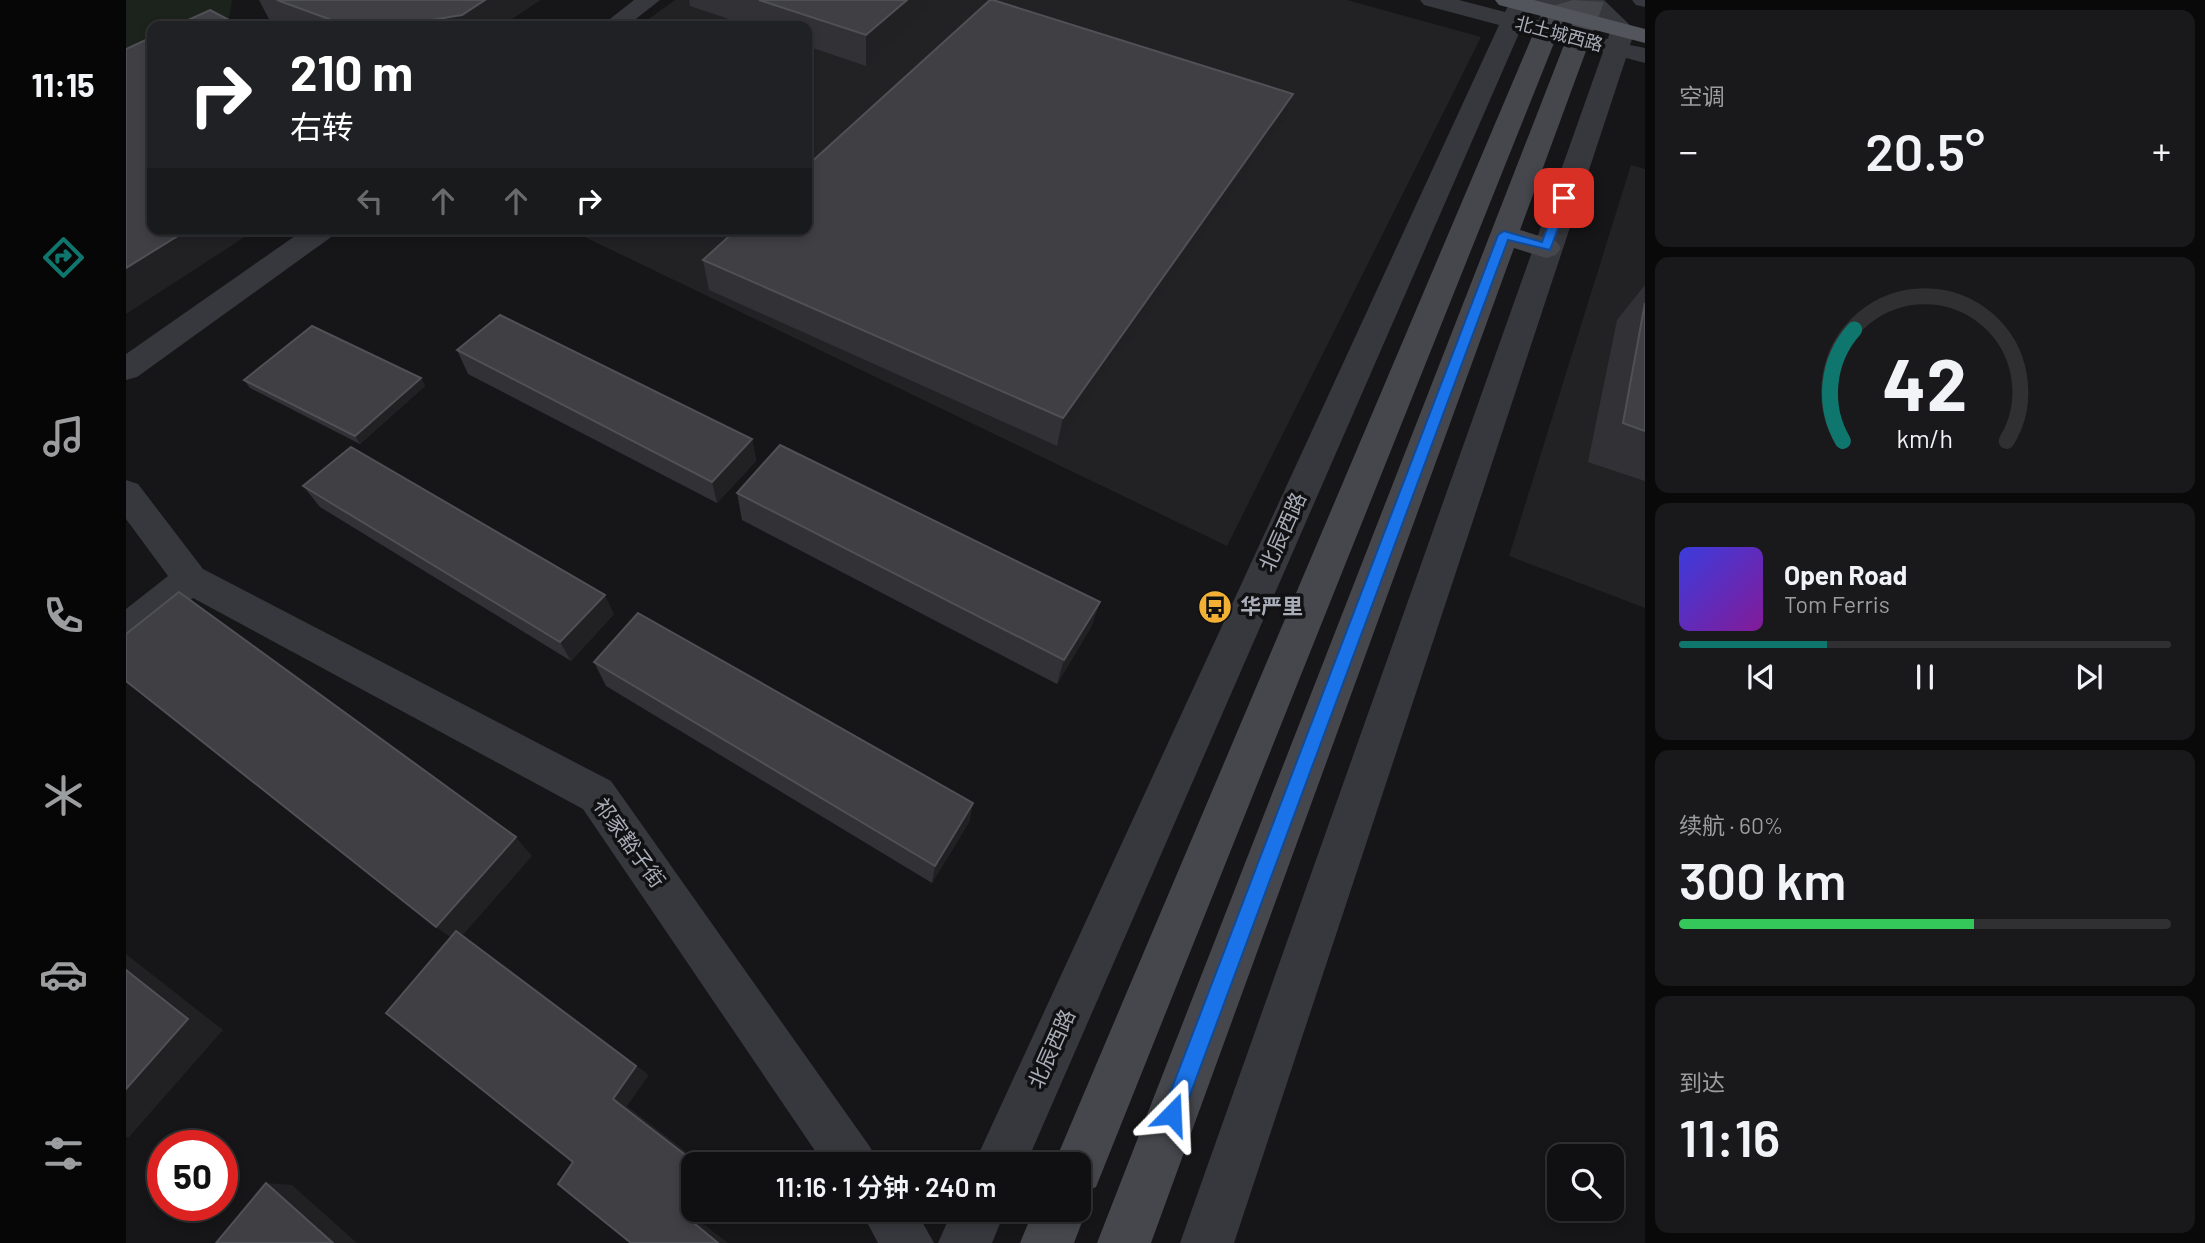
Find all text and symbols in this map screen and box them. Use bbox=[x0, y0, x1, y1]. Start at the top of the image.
street label: 北土城西路 bbox=[1513, 11, 1606, 55]
text: 210 m bbox=[290, 42, 413, 101]
icon: right bbox=[175, 49, 266, 140]
text: 11:15 bbox=[31, 65, 95, 103]
text: 空调 bbox=[1679, 82, 1725, 110]
text: 右转 bbox=[290, 107, 354, 145]
text: 20.5° bbox=[1865, 119, 1985, 181]
text: − bbox=[1679, 127, 1698, 173]
text: + bbox=[2152, 127, 2171, 173]
pin bbox=[1534, 168, 1594, 228]
icon: arrive bbox=[1545, 179, 1583, 217]
icon: left bbox=[351, 182, 389, 220]
icon: ahead bbox=[424, 182, 462, 220]
icon: ahead bbox=[497, 182, 535, 220]
icon: right bbox=[570, 182, 608, 220]
icon: directions bbox=[39, 233, 88, 282]
text: 42 bbox=[1883, 338, 1967, 426]
icon: music bbox=[39, 412, 88, 461]
text: km/h bbox=[1897, 423, 1953, 453]
street label: 北辰西路 bbox=[1253, 488, 1310, 575]
text: Open Road bbox=[1784, 559, 1907, 590]
bus stop icon: 华严里 bbox=[1196, 588, 1234, 626]
text: Tom Ferris bbox=[1784, 590, 1890, 618]
icon: phone bbox=[39, 591, 88, 640]
place label: 华严里 bbox=[1240, 593, 1303, 618]
icon: previous bbox=[1742, 658, 1780, 696]
icon: pause bbox=[1906, 658, 1944, 696]
icon: next bbox=[2070, 658, 2108, 696]
icon: climate bbox=[39, 771, 88, 820]
street label: 祁家豁子街 bbox=[589, 792, 671, 892]
text: 续航 · 60% bbox=[1679, 811, 1783, 839]
text: 300 km bbox=[1679, 848, 1846, 910]
icon: car bbox=[39, 950, 88, 999]
street label: 北辰西路 bbox=[1022, 1005, 1079, 1092]
text: 到达 bbox=[1679, 1068, 1725, 1096]
position arrow bbox=[1135, 1077, 1209, 1151]
text: 11:16 bbox=[1679, 1105, 1780, 1167]
icon: filters bbox=[39, 1129, 88, 1178]
speed limit sign: 50 bbox=[147, 1130, 238, 1221]
map controls bbox=[1547, 1144, 1624, 1221]
button: search bbox=[1547, 1144, 1624, 1221]
text: 11:16 · 1 分钟 · 240 m bbox=[776, 1171, 996, 1202]

